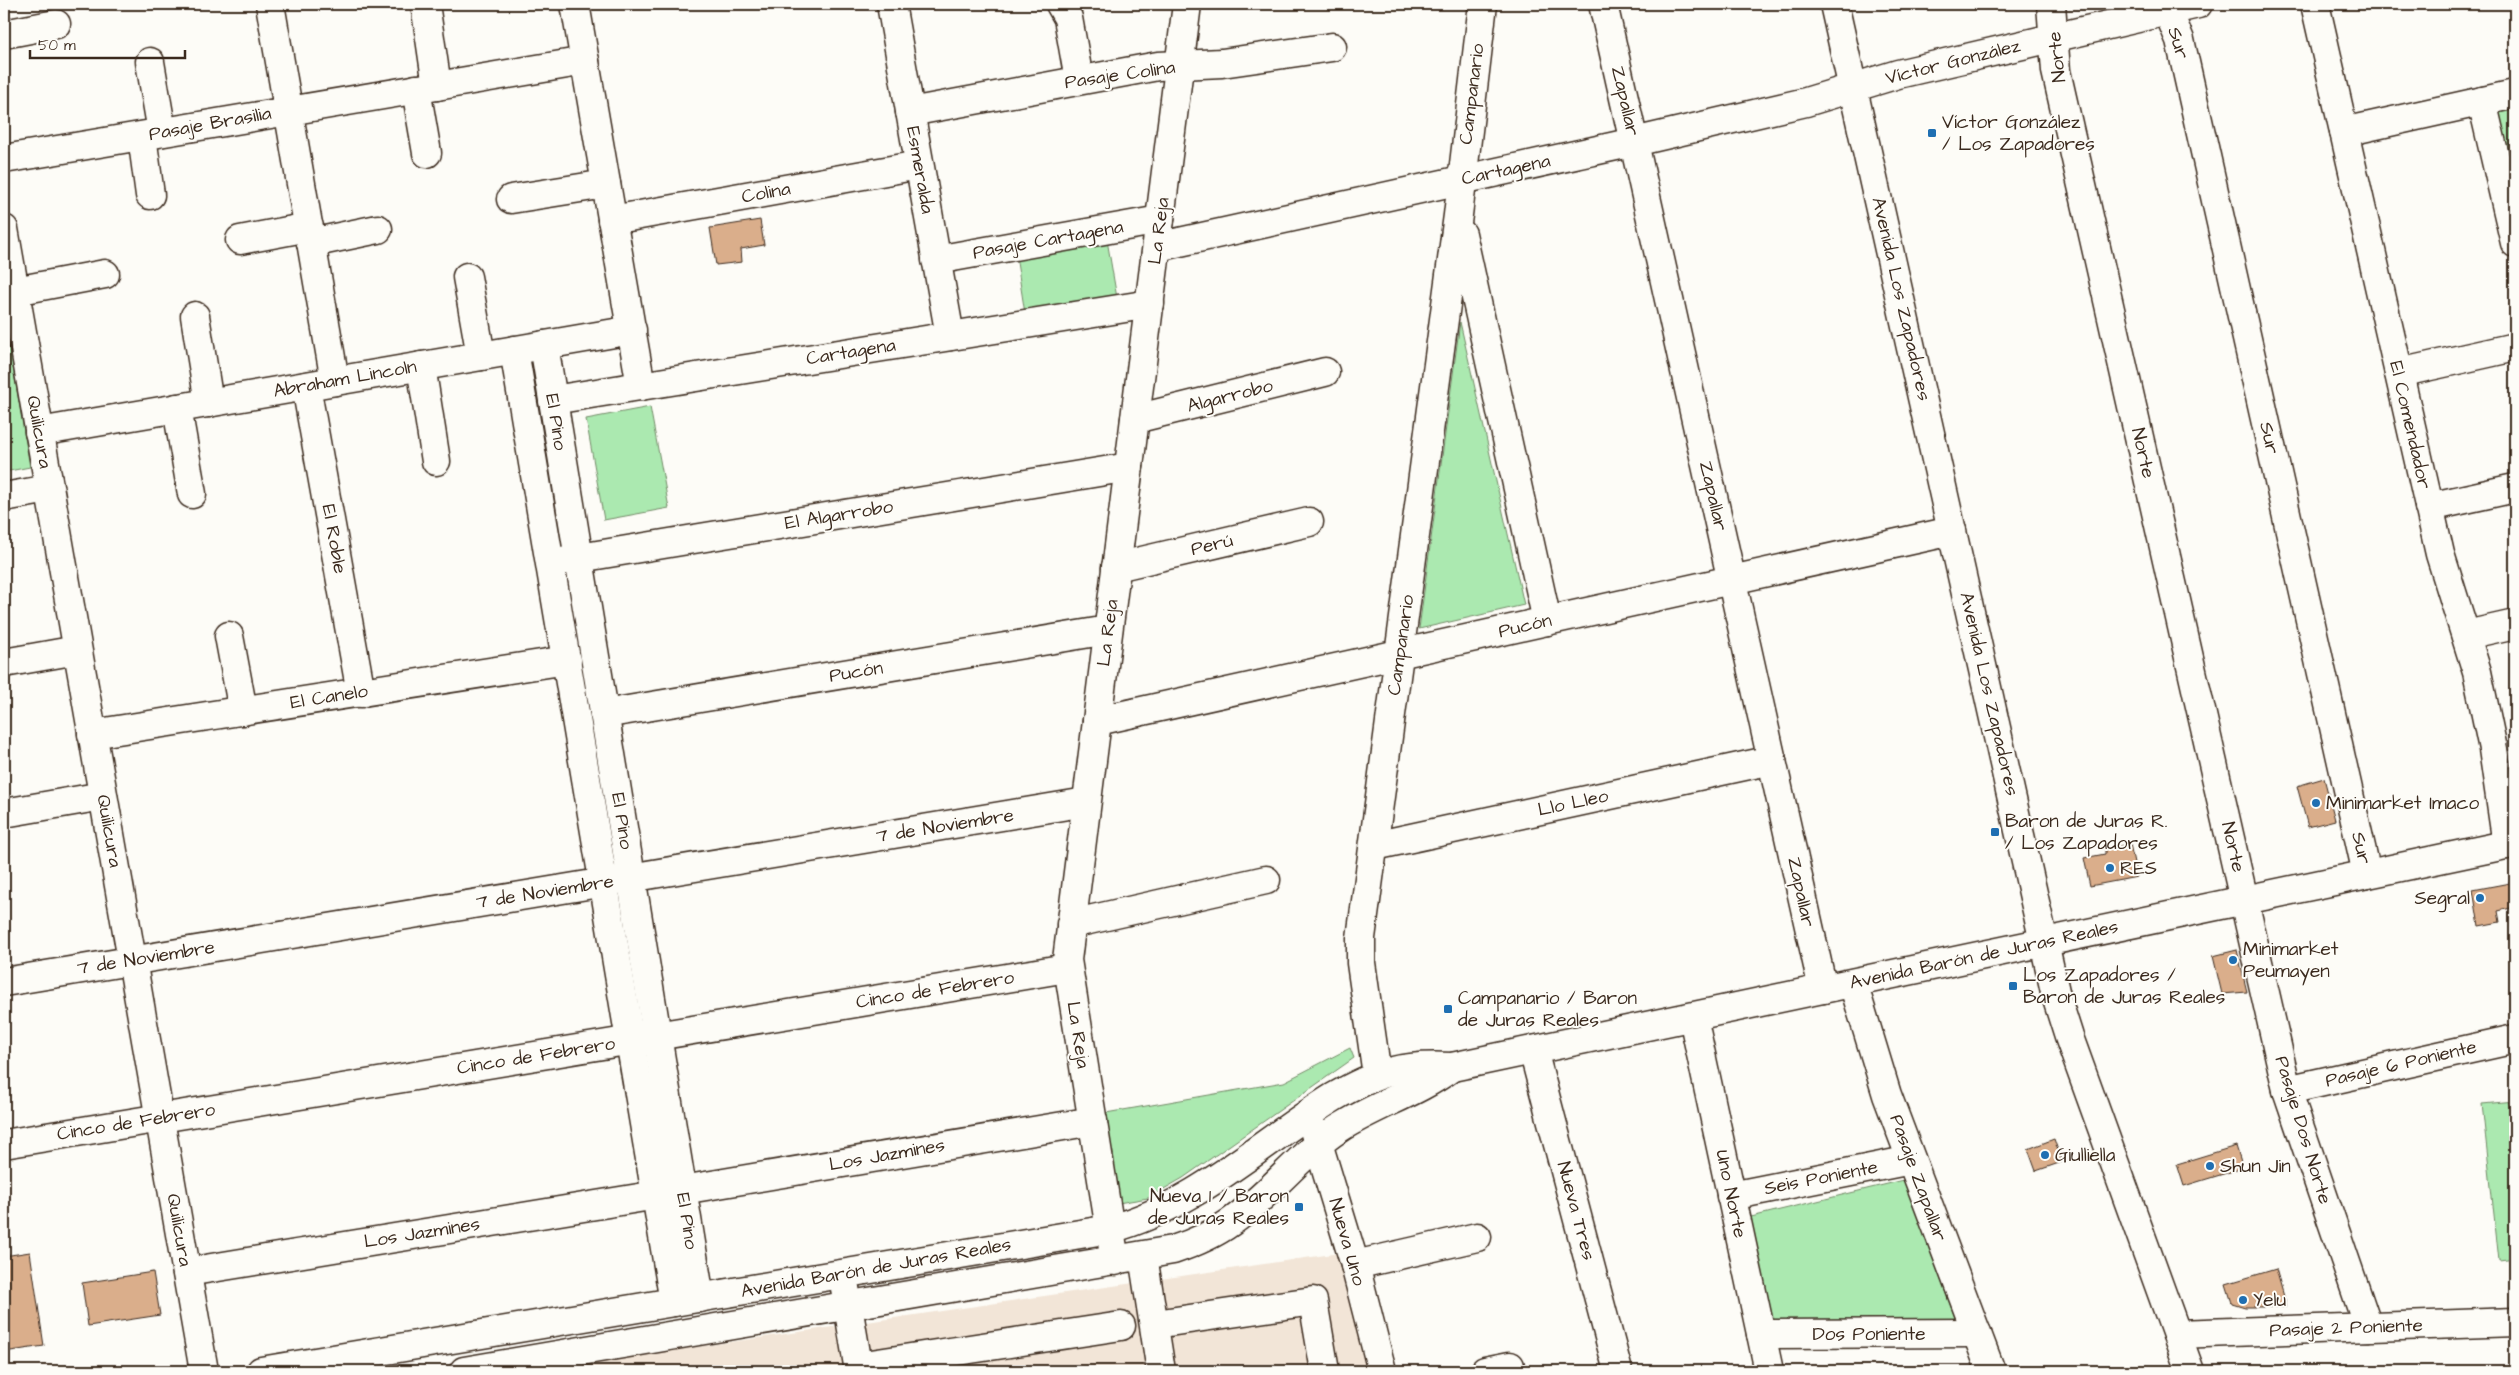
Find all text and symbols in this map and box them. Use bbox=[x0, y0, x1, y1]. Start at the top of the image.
street label: Sur bbox=[2160, 24, 2196, 63]
scale bar bbox=[30, 28, 185, 60]
street label: Norte bbox=[2041, 30, 2073, 84]
street label: Víctor González bbox=[1883, 32, 2024, 92]
text: 50 m bbox=[38, 35, 76, 56]
street label: Campanario bbox=[1452, 42, 1492, 146]
street label: Pasaje Colina bbox=[1063, 54, 1177, 96]
street label: Zapallar bbox=[1604, 63, 1646, 139]
street label: Pasaje Brasilia bbox=[147, 100, 274, 148]
place label: Víctor González / Los Zapadores bbox=[1942, 109, 2095, 158]
street label: Esmeralda bbox=[899, 124, 941, 216]
marker: Víctor González / Los Zapadores bbox=[1926, 127, 1938, 139]
street label: Cartagena bbox=[1459, 147, 1553, 194]
street label: Colina bbox=[739, 175, 793, 211]
street label: Avenida Los Zapadores bbox=[1864, 195, 1938, 403]
street label: La Reja bbox=[1141, 196, 1177, 266]
street label: Pasaje Cartagena bbox=[971, 213, 1126, 268]
street label: Cartagena bbox=[804, 332, 898, 373]
street label: Abraham Lincoln bbox=[271, 353, 419, 405]
street label: El Comendador bbox=[2382, 358, 2438, 492]
street label: Algarrobo bbox=[1184, 372, 1276, 421]
street label: El Pino bbox=[538, 392, 574, 453]
street label: Quilicura bbox=[19, 393, 59, 471]
street label: Sur bbox=[2252, 419, 2286, 457]
street label: Norte bbox=[2124, 425, 2162, 481]
street label: Zapallar bbox=[1692, 458, 1734, 534]
street label: El Algarrobo bbox=[783, 493, 896, 538]
street label: El Roble bbox=[315, 502, 353, 576]
street label: Perú bbox=[1188, 527, 1236, 563]
street label: Avenida Los Zapadores bbox=[1952, 590, 2026, 798]
street label: Campanario bbox=[1381, 593, 1421, 697]
street label: La Reja bbox=[1090, 598, 1126, 668]
street label: Pucón bbox=[1496, 607, 1554, 645]
street label: Pucón bbox=[827, 654, 885, 690]
street label: El Canelo bbox=[288, 677, 370, 716]
street label: Llo Lleo bbox=[1535, 782, 1611, 824]
place label: Minimarket Imaco bbox=[2326, 790, 2480, 817]
street label: El Pino bbox=[604, 791, 640, 852]
street label: Quilicura bbox=[89, 792, 129, 870]
marker: Minimarket Imaco bbox=[2310, 797, 2322, 809]
street label: 7 de Noviembre bbox=[874, 802, 1016, 850]
place label: Baron de Juras R. / Los Zapadores bbox=[2005, 808, 2167, 857]
street label: Norte bbox=[2214, 819, 2252, 875]
marker: Baron de Juras R. / Los Zapadores bbox=[1989, 826, 2001, 838]
street label: Sur bbox=[2344, 829, 2378, 867]
street label: Zapallar bbox=[1780, 854, 1822, 930]
place label: RES bbox=[2120, 855, 2157, 882]
marker: RES bbox=[2104, 862, 2116, 874]
street label: 7 de Noviembre bbox=[474, 868, 616, 916]
place label: Segral bbox=[2415, 885, 2470, 913]
marker: Segral bbox=[2474, 892, 2486, 904]
street label: Avenida Barón de Juras Reales bbox=[1847, 913, 2121, 997]
street label: 7 de Noviembre bbox=[75, 934, 217, 982]
place label: Minimarket Peumayen bbox=[2243, 936, 2339, 986]
marker: Minimarket Peumayen bbox=[2227, 954, 2239, 966]
place label: Los Zapadores / Baron de Juras Reales bbox=[2023, 962, 2225, 1011]
street label: Cinco de Febrero bbox=[854, 964, 1016, 1016]
marker: Los Zapadores / Baron de Juras Reales bbox=[2007, 980, 2019, 992]
place label: Campanario / Baron de Juras Reales bbox=[1458, 985, 1637, 1034]
street label: La Reja bbox=[1059, 1000, 1097, 1071]
marker: Campanario / Baron de Juras Reales bbox=[1442, 1003, 1454, 1015]
street label: Cinco de Febrero bbox=[455, 1030, 617, 1082]
street label: Pasaje 6 Poniente bbox=[2323, 1033, 2479, 1095]
street label: Pasaje Dos Norte bbox=[2268, 1053, 2338, 1207]
street label: Cinco de Febrero bbox=[55, 1096, 217, 1148]
street label: Pasaje Zapallar bbox=[1883, 1111, 1954, 1246]
street label: Los Jazmines bbox=[827, 1132, 947, 1178]
place label: Giulliella bbox=[2055, 1142, 2116, 1169]
street label: Uno Norte bbox=[1708, 1147, 1754, 1241]
marker: Giulliella bbox=[2039, 1149, 2051, 1161]
place label: Shun Jin bbox=[2220, 1153, 2291, 1180]
street label: Seis Poniente bbox=[1762, 1154, 1880, 1202]
street label: Nueva Tres bbox=[1550, 1159, 1602, 1263]
marker: Shun Jin bbox=[2204, 1160, 2216, 1172]
place label: Nueva 1 / Baron de Juras Reales bbox=[1148, 1183, 1289, 1232]
street label: Quilicura bbox=[159, 1191, 199, 1269]
street label: El Pino bbox=[669, 1191, 705, 1252]
street label: Nueva Uno bbox=[1322, 1195, 1372, 1289]
marker: Nueva 1 / Baron de Juras Reales bbox=[1293, 1201, 1305, 1213]
street label: Los Jazmines bbox=[362, 1211, 482, 1255]
street label: Avenida Barón de Juras Reales bbox=[739, 1231, 1013, 1305]
place label: Yelu bbox=[2253, 1287, 2286, 1314]
marker: Yelu bbox=[2237, 1294, 2249, 1306]
street label: Pasaje 2 Poniente bbox=[2269, 1312, 2423, 1344]
street label: Dos Poniente bbox=[1812, 1321, 1926, 1348]

